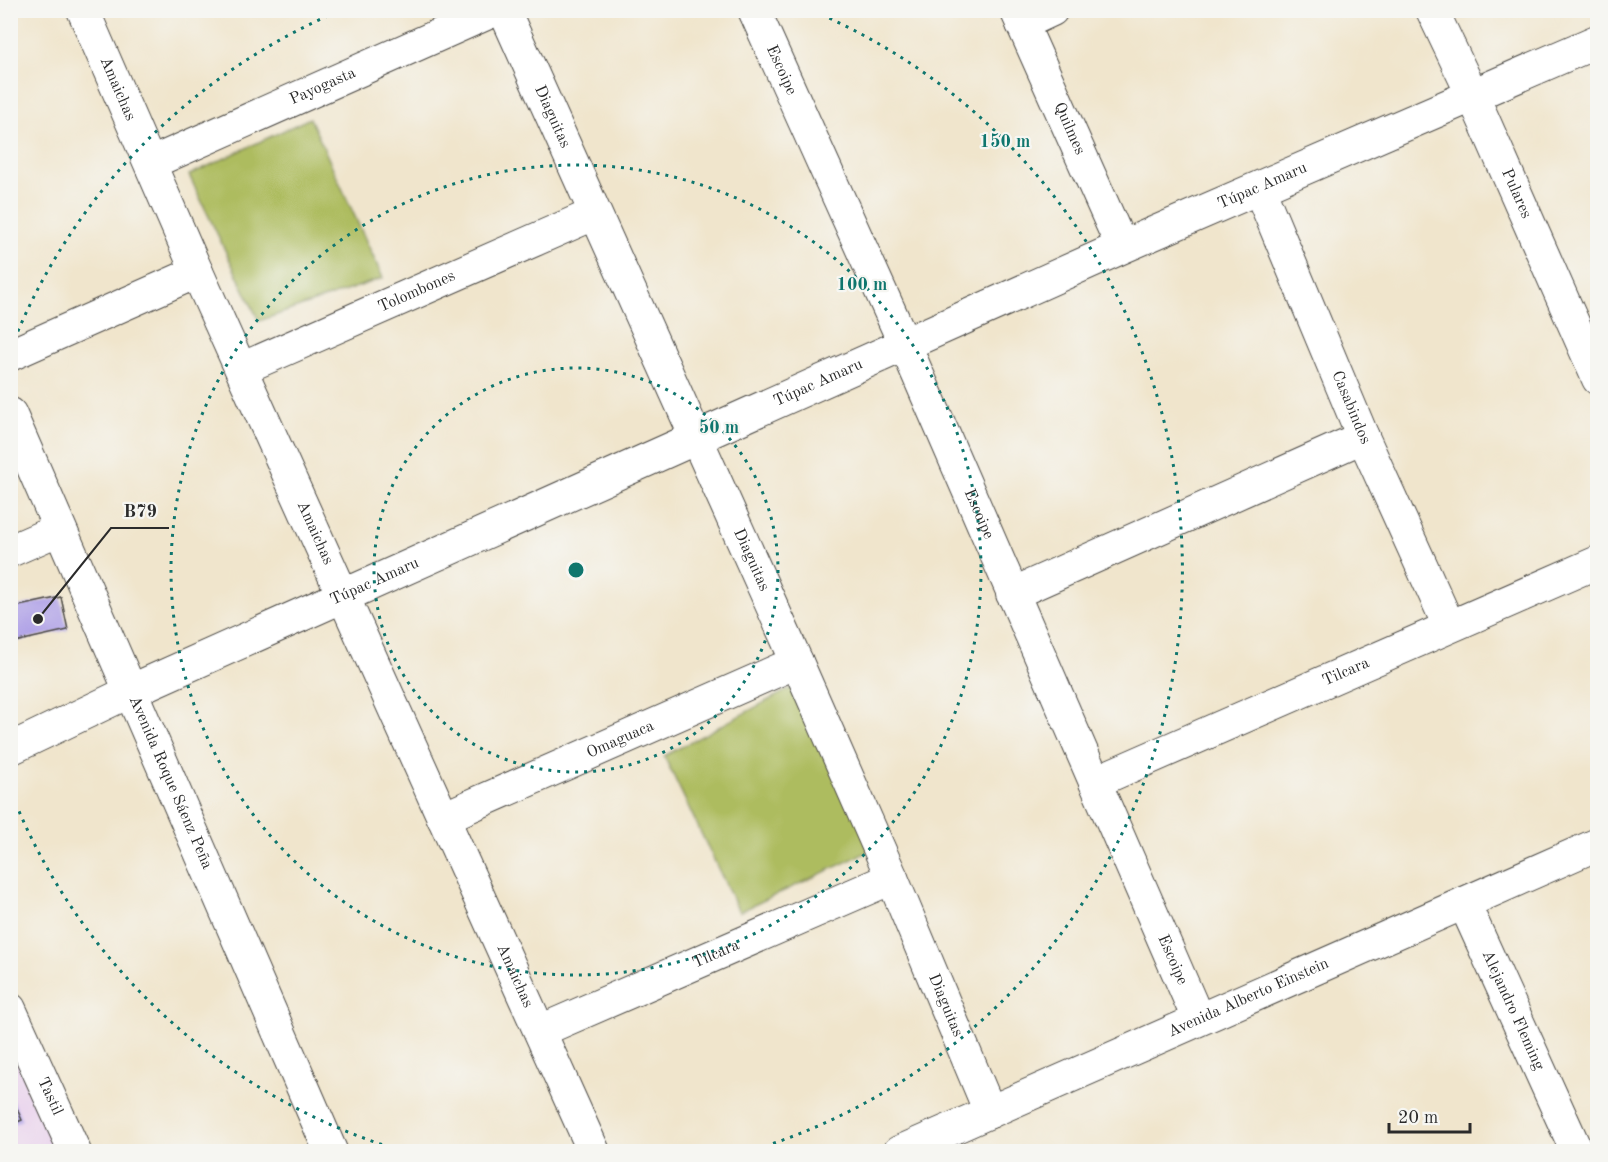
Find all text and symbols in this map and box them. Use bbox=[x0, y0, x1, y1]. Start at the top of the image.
street label: Escoipe bbox=[763, 43, 799, 98]
street label: Amaichas bbox=[96, 55, 138, 123]
street label: Payogasta bbox=[287, 65, 358, 108]
street label: Diaguitas bbox=[531, 83, 573, 150]
street label: Quilmes bbox=[1050, 100, 1088, 157]
text: 150 m bbox=[980, 133, 1030, 151]
street label: Túpac Amaru bbox=[1215, 160, 1310, 213]
street label: Pulares bbox=[1498, 166, 1534, 221]
street label: Tolombones bbox=[376, 268, 458, 316]
text: 100 m bbox=[837, 276, 887, 294]
street label: Túpac Amaru bbox=[771, 356, 865, 410]
street label: Casabindos bbox=[1328, 369, 1373, 447]
text: 50 m bbox=[699, 419, 739, 437]
street label: Escoipe bbox=[961, 487, 996, 542]
callout: B79 bbox=[111, 492, 169, 528]
street label: Amaichas bbox=[294, 499, 336, 567]
text: B79 bbox=[123, 503, 157, 521]
street label: Diaguitas bbox=[730, 526, 772, 594]
street label: Túpac Amaru bbox=[328, 555, 422, 609]
centre of rings bbox=[566, 560, 586, 580]
street label: Tilcara bbox=[1320, 655, 1372, 689]
street label: Avenida Roque Sáenz Peña bbox=[126, 694, 215, 872]
street label: Omaguaca bbox=[584, 718, 657, 762]
street label: Escoipe bbox=[1154, 932, 1190, 987]
street label: Tilcara bbox=[690, 937, 742, 972]
street label: Amaichas bbox=[493, 942, 536, 1010]
street label: Alejandro Fleming bbox=[1479, 948, 1547, 1073]
street label: Avenida Alberto Einstein bbox=[1166, 955, 1332, 1040]
street label: Diaguitas bbox=[925, 972, 966, 1039]
street label: Tastil bbox=[34, 1075, 65, 1118]
scale bar bbox=[1389, 1096, 1470, 1134]
text: 20 m bbox=[1398, 1109, 1438, 1127]

